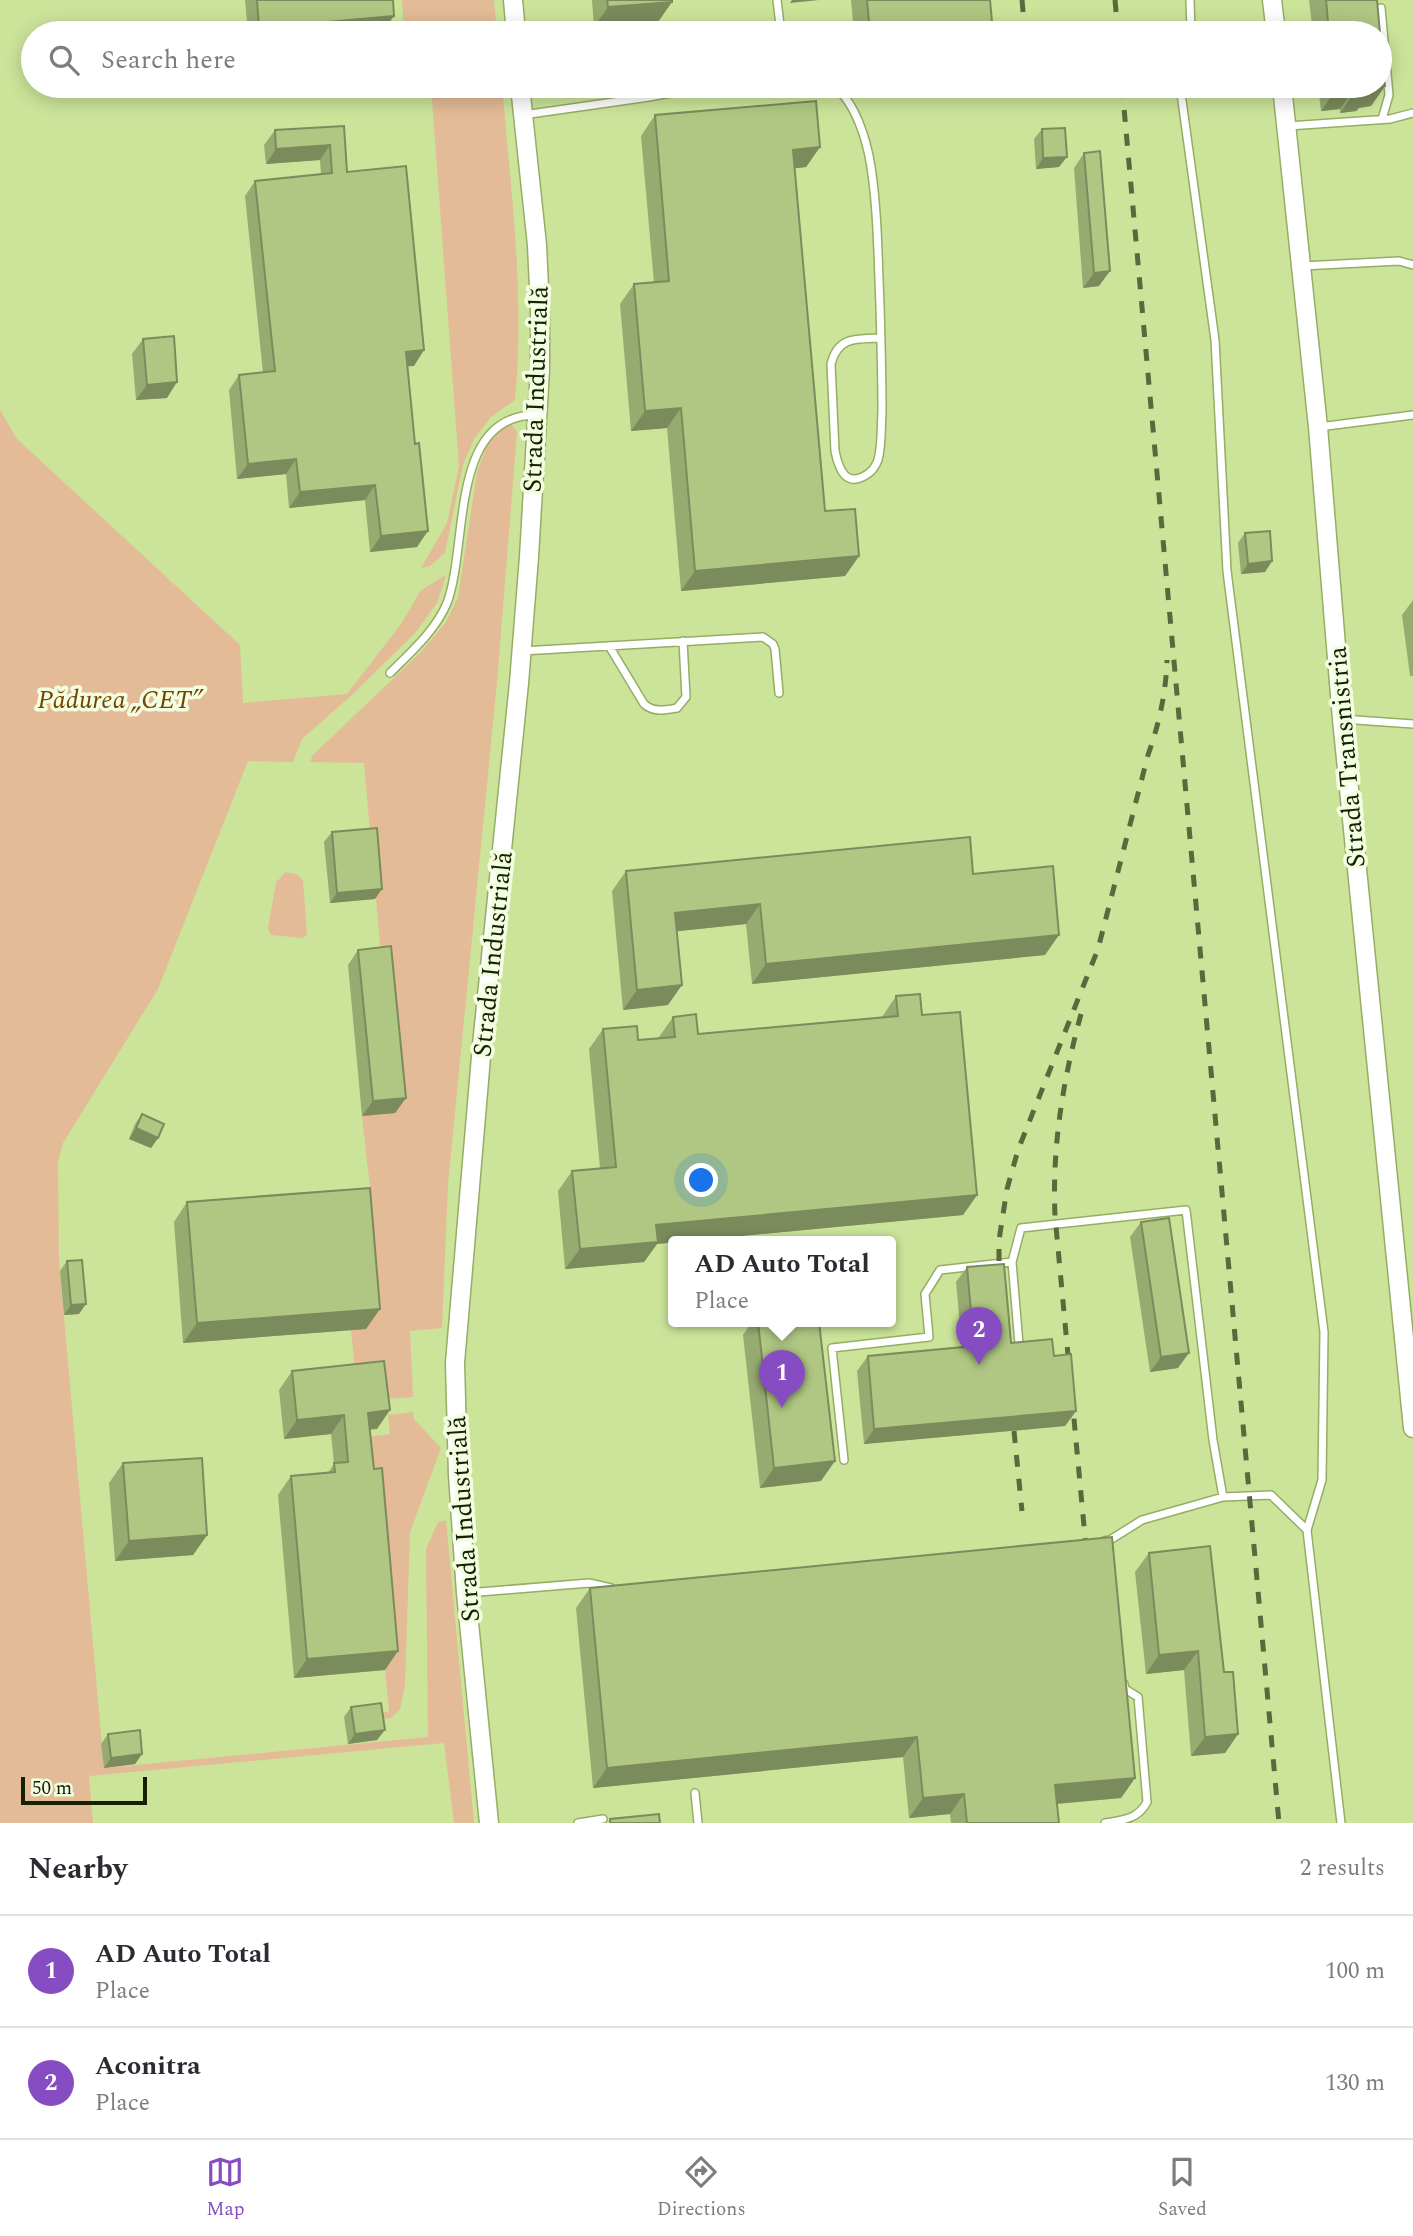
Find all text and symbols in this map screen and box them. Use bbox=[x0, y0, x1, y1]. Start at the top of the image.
search box bbox=[21, 21, 1392, 98]
text: Search here bbox=[101, 40, 236, 80]
icon: search bbox=[45, 41, 83, 79]
street label: Strada Industrială bbox=[512, 285, 560, 493]
street label: Strada Transnistria bbox=[1317, 644, 1377, 869]
park label: Pădurea „CET” bbox=[37, 680, 205, 720]
street label: Strada Industrială bbox=[462, 849, 524, 1059]
your location bbox=[684, 1163, 718, 1197]
popup bbox=[668, 1236, 896, 1327]
text: AD Auto Total bbox=[694, 1244, 870, 1284]
text: Place bbox=[694, 1284, 749, 1319]
pin: 2 bbox=[956, 1307, 1002, 1365]
pin: 1 bbox=[759, 1350, 805, 1408]
street label: Strada Industrială bbox=[437, 1414, 491, 1623]
scale bar bbox=[21, 1774, 147, 1806]
text: 50 m bbox=[32, 1774, 72, 1803]
text: Nearby bbox=[28, 1846, 127, 1892]
text: 2 results bbox=[1300, 1851, 1385, 1886]
text: AD Auto Total bbox=[95, 1934, 271, 1974]
text: 1 bbox=[45, 1954, 57, 1989]
text: 100 m bbox=[1325, 1954, 1385, 1989]
text: Place bbox=[95, 1974, 150, 2009]
text: Aconitra bbox=[95, 2046, 201, 2086]
text: 2 bbox=[45, 2066, 57, 2101]
text: 130 m bbox=[1325, 2066, 1385, 2101]
text: Place bbox=[95, 2086, 150, 2121]
tab: Map bbox=[206, 2153, 245, 2224]
tab: Directions bbox=[657, 2153, 746, 2224]
tab: Saved bbox=[1158, 2153, 1207, 2224]

